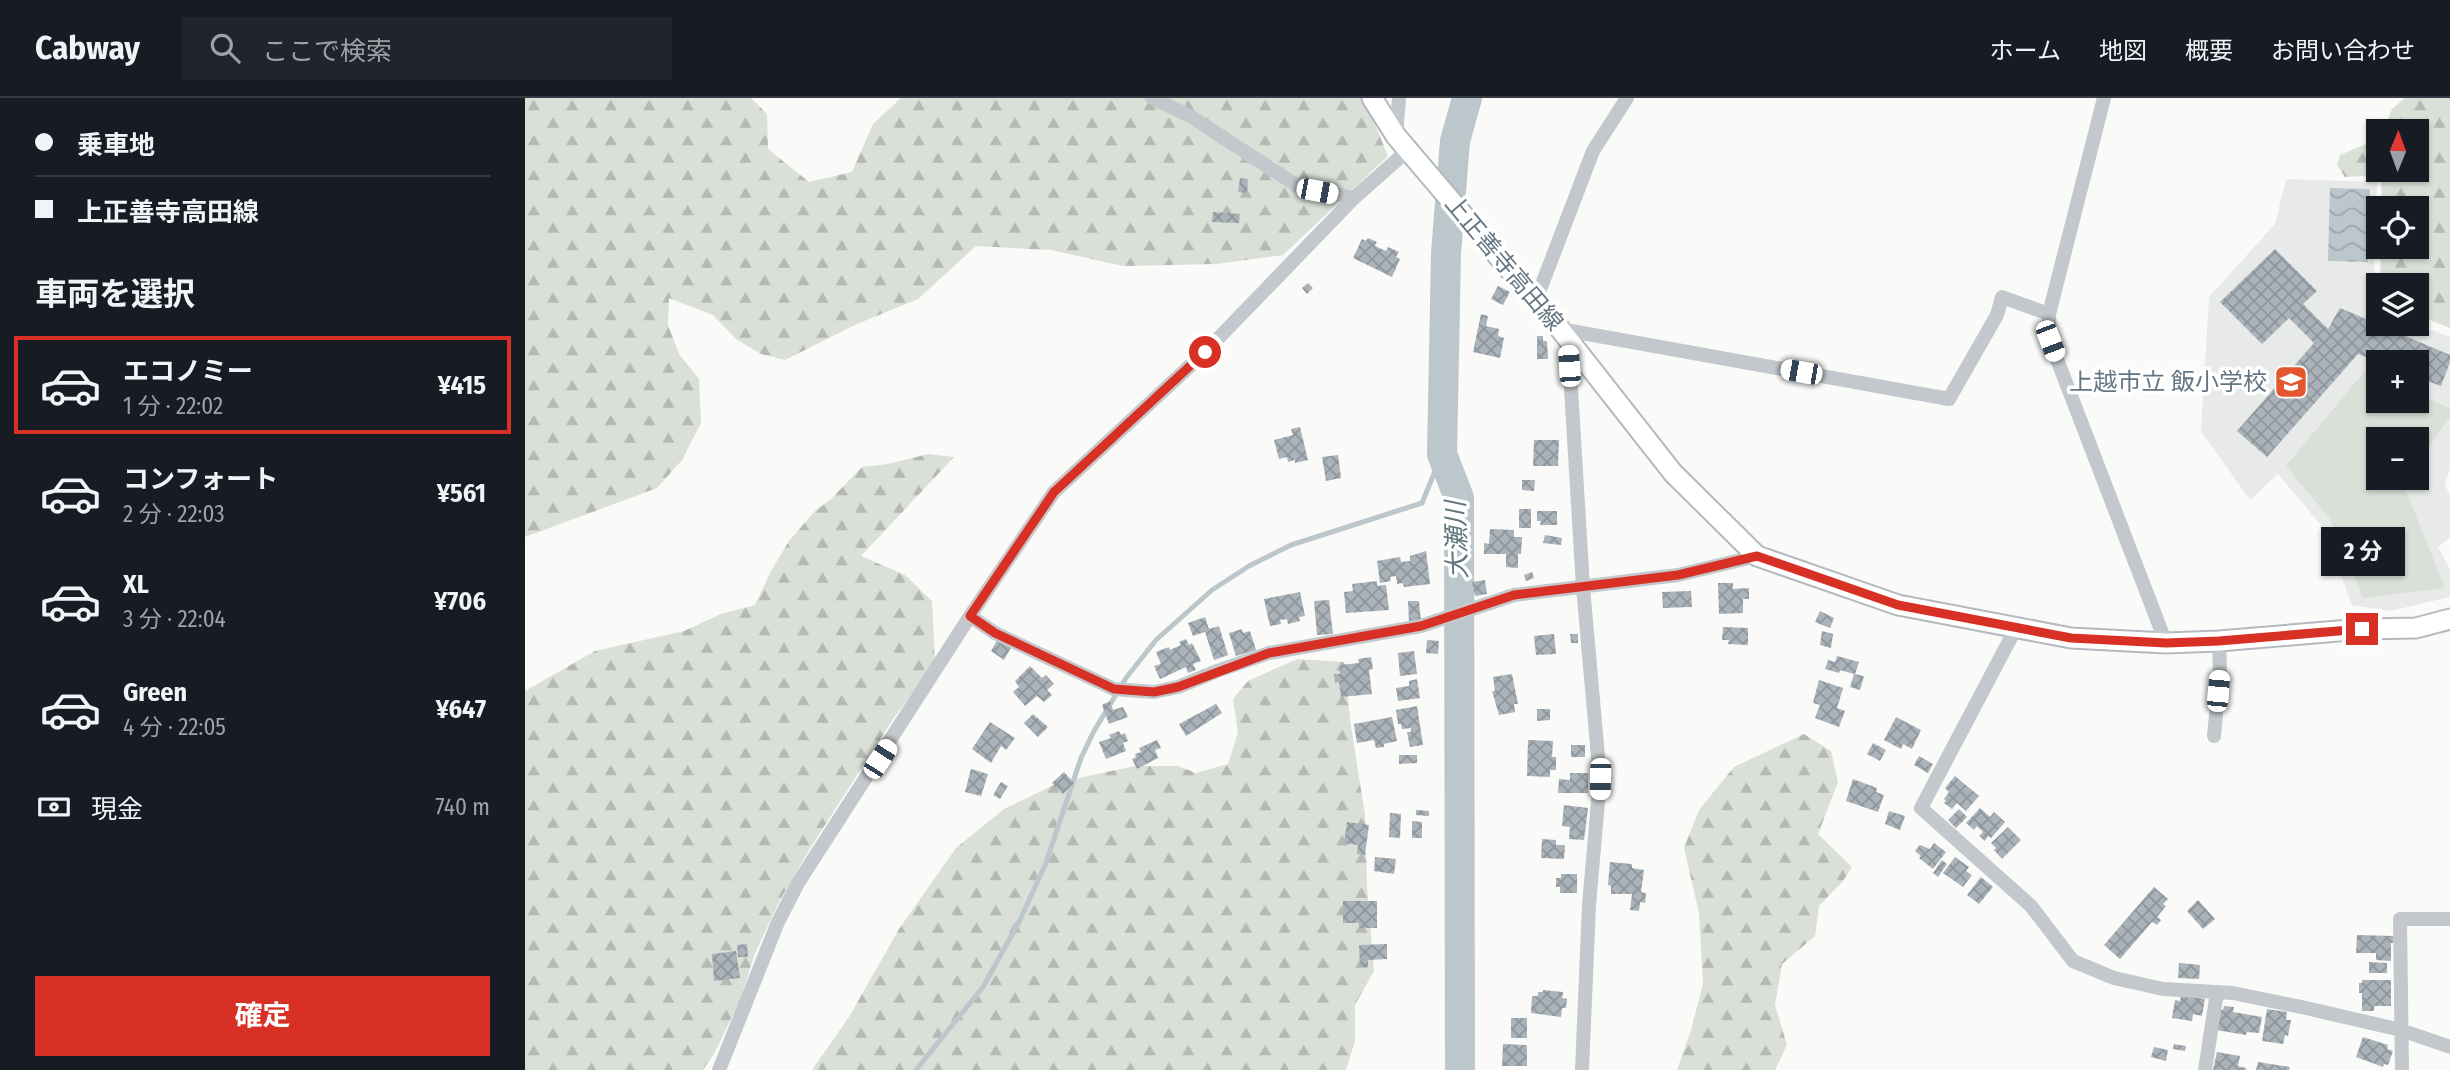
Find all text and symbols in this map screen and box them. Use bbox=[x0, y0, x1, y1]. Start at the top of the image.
search box bbox=[182, 17, 672, 80]
text: Cabway bbox=[35, 28, 140, 68]
icon: search bbox=[206, 29, 244, 67]
text: ここで検索 bbox=[262, 36, 392, 67]
text: ホーム bbox=[1990, 37, 2061, 65]
text: 地図 bbox=[2099, 37, 2147, 65]
text: 概要 bbox=[2185, 37, 2233, 65]
text: お問い合わせ bbox=[2271, 37, 2415, 65]
north arrow bbox=[2366, 119, 2429, 182]
map controls bbox=[2366, 119, 2429, 490]
text: 乗車地 bbox=[77, 130, 155, 161]
car bbox=[1295, 177, 1340, 205]
street label: 上正善寺高田線 bbox=[1439, 190, 1569, 336]
button: locate bbox=[2366, 196, 2429, 259]
text: 上正善寺高田線 bbox=[77, 197, 259, 228]
button: layers bbox=[2366, 273, 2429, 336]
text: 車両を選択 bbox=[35, 275, 195, 313]
car bbox=[2033, 318, 2068, 364]
route start bbox=[1189, 336, 1221, 368]
car bbox=[1558, 344, 1581, 388]
button: + bbox=[2366, 350, 2429, 413]
icon: car bbox=[39, 354, 102, 417]
text: エコノミー bbox=[123, 356, 253, 387]
car bbox=[1779, 358, 1824, 386]
school or university icon: 上越市立 飯小学校 bbox=[2272, 363, 2310, 401]
place label: 上越市立 飯小学校 bbox=[2069, 368, 2267, 396]
text: ¥415 bbox=[438, 370, 486, 401]
text: 1 分 · 22:02 bbox=[123, 392, 223, 420]
button: − bbox=[2366, 427, 2429, 490]
icon: car bbox=[39, 462, 102, 525]
text: コンフォート bbox=[123, 464, 278, 495]
text: ¥561 bbox=[437, 478, 486, 509]
water label: 大瀬川 bbox=[1440, 497, 1474, 580]
text: 2 分 · 22:03 bbox=[123, 500, 225, 528]
callout: 2 分 bbox=[2320, 528, 2404, 576]
text: 2 分 bbox=[2344, 537, 2382, 565]
text: XL bbox=[123, 569, 149, 600]
icon: car bbox=[39, 570, 102, 633]
text: ¥706 bbox=[434, 586, 486, 617]
text: 3 分 · 22:04 bbox=[123, 605, 226, 633]
route end bbox=[2346, 613, 2378, 645]
car bbox=[2206, 669, 2231, 713]
text: Green bbox=[123, 677, 187, 708]
icon: car bbox=[39, 678, 102, 741]
text: ¥647 bbox=[436, 694, 486, 725]
text: 4 分 · 22:05 bbox=[123, 713, 226, 741]
car bbox=[860, 736, 901, 782]
car bbox=[1590, 758, 1611, 800]
icon: cash bbox=[35, 788, 73, 826]
text: 740 m bbox=[435, 793, 490, 821]
text: 現金 bbox=[91, 794, 143, 825]
button: 確定 bbox=[35, 976, 490, 1056]

